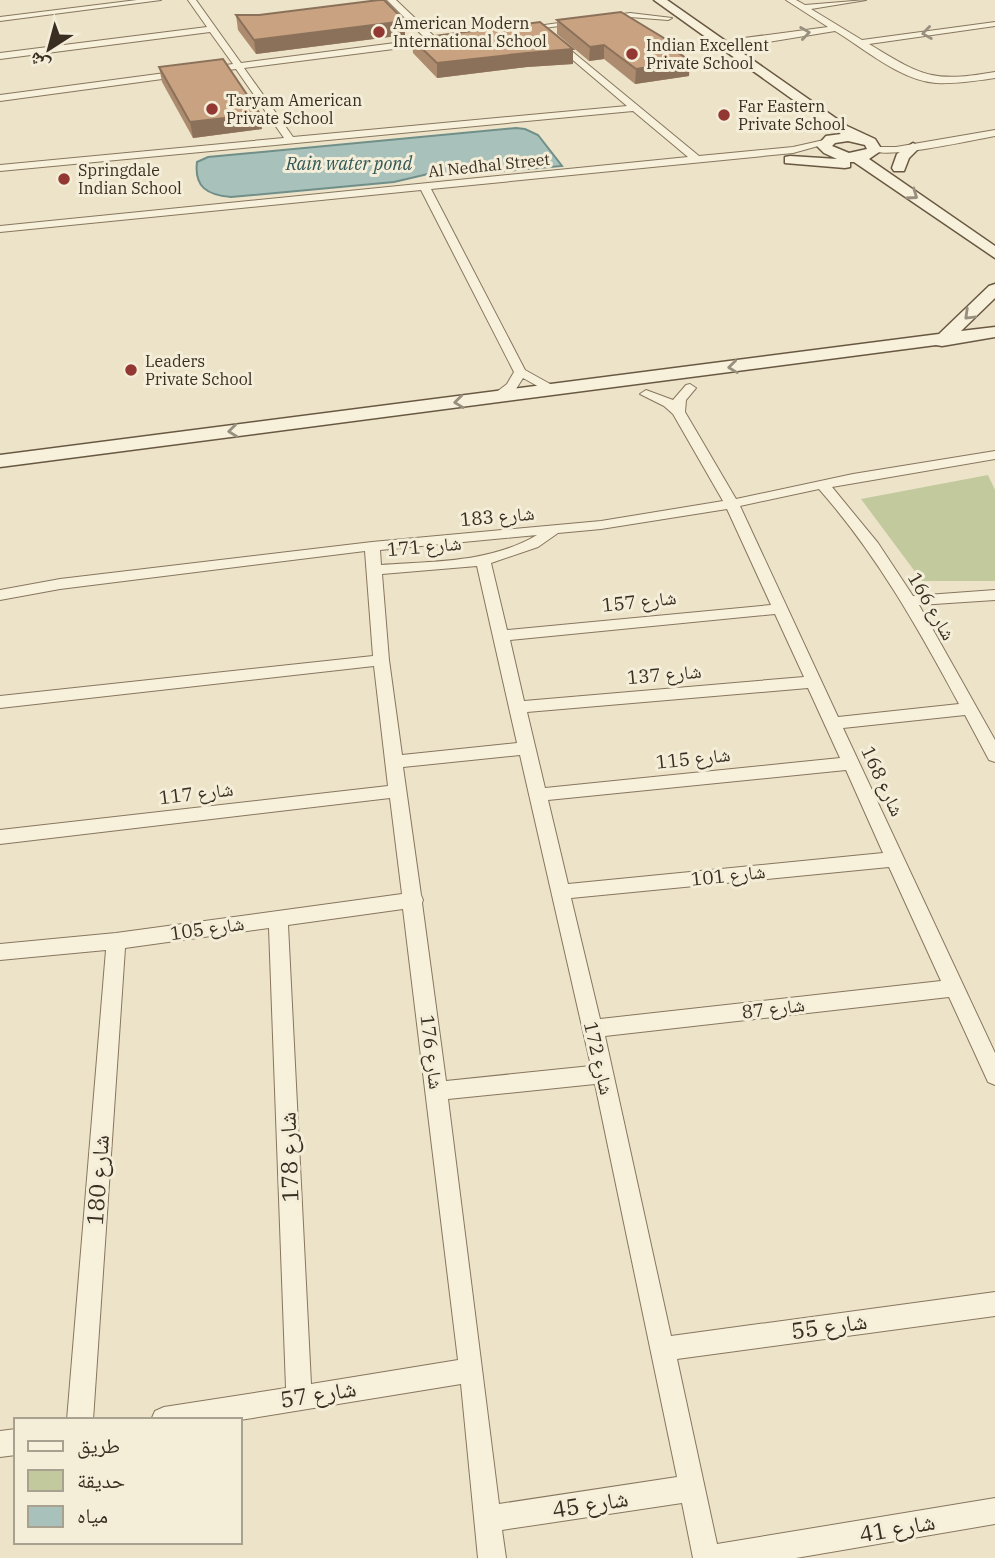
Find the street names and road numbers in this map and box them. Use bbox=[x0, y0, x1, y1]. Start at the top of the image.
street label: Al Nedhal Street bbox=[427, 149, 551, 181]
street label: شارع 183 bbox=[459, 501, 535, 531]
street label: شارع 171 bbox=[386, 531, 462, 561]
street label: شارع 166 bbox=[903, 568, 961, 644]
street label: شارع 157 bbox=[601, 585, 677, 617]
street label: شارع 137 bbox=[626, 659, 702, 689]
street label: شارع 115 bbox=[655, 742, 731, 774]
street label: شارع 168 bbox=[856, 742, 910, 820]
street label: شارع 117 bbox=[157, 777, 235, 809]
street label: شارع 101 bbox=[690, 859, 766, 891]
street label: شارع 105 bbox=[168, 911, 246, 945]
street label: شارع 87 bbox=[740, 992, 806, 1024]
street label: شارع 176 bbox=[416, 1013, 448, 1091]
street label: شارع 172 bbox=[579, 1019, 619, 1097]
street label: شارع 178 bbox=[271, 1111, 306, 1203]
street label: شارع 180 bbox=[79, 1134, 116, 1226]
street label: شارع 55 bbox=[789, 1305, 869, 1346]
street label: شارع 57 bbox=[278, 1372, 358, 1415]
street label: شارع 45 bbox=[550, 1482, 630, 1525]
street label: شارع 41 bbox=[856, 1506, 937, 1549]

